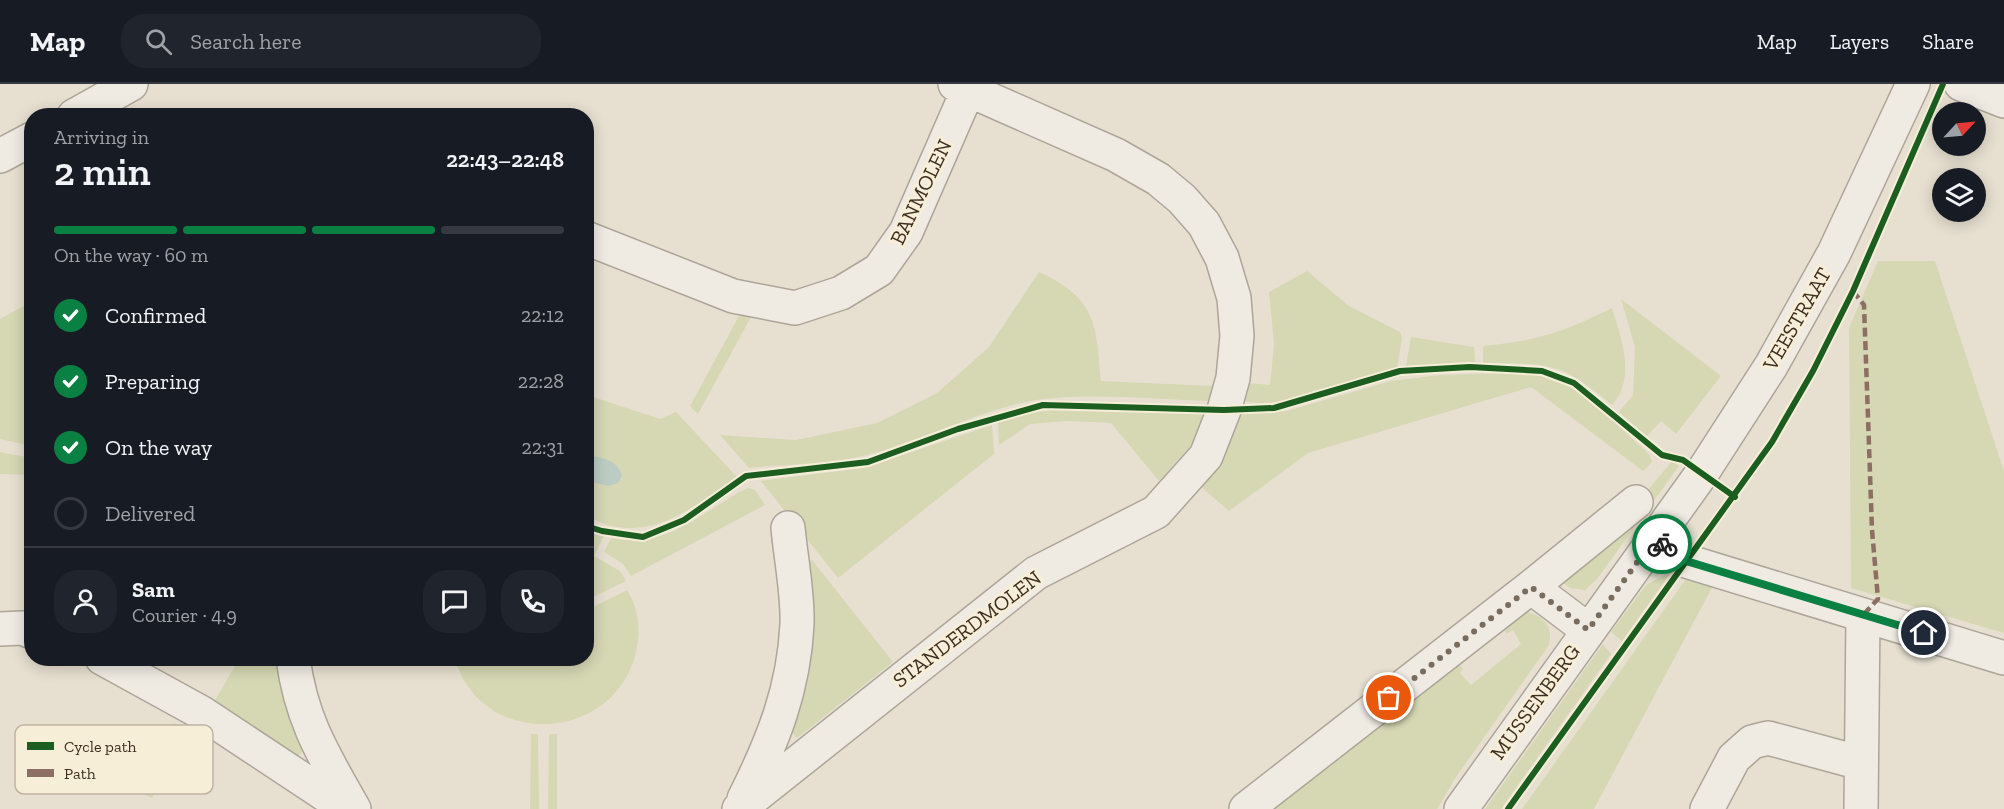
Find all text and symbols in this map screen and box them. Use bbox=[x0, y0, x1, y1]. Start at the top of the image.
search box bbox=[121, 14, 541, 68]
text: Map bbox=[30, 25, 85, 58]
icon: search bbox=[142, 25, 175, 58]
text: Search here bbox=[190, 28, 302, 55]
text: Map bbox=[1757, 29, 1797, 54]
text: Layers bbox=[1830, 29, 1889, 54]
text: Share bbox=[1922, 29, 1974, 54]
north arrow bbox=[1932, 102, 1986, 156]
map controls bbox=[1932, 102, 1986, 222]
text: Arriving in bbox=[54, 125, 149, 149]
street label: BANMOLEN bbox=[884, 135, 957, 248]
text: 22:43–22:48 bbox=[446, 146, 564, 173]
text: 2 min bbox=[54, 148, 151, 195]
button: layers bbox=[1932, 168, 1986, 222]
text: On the way · 60 m bbox=[54, 243, 208, 267]
street label: VEESTRAAT bbox=[1757, 263, 1836, 375]
icon: check bbox=[54, 299, 87, 332]
text: Confirmed bbox=[105, 302, 206, 329]
text: 22:12 bbox=[521, 303, 564, 327]
icon: check bbox=[54, 365, 87, 398]
text: Preparing bbox=[105, 368, 200, 395]
text: 22:28 bbox=[518, 369, 564, 393]
icon: check bbox=[54, 431, 87, 464]
text: On the way bbox=[105, 434, 212, 461]
text: 22:31 bbox=[521, 435, 564, 459]
text: Delivered bbox=[105, 500, 195, 527]
courier bbox=[1632, 514, 1692, 574]
icon: bike bbox=[1646, 528, 1679, 561]
street label: STANDERDMOLEN bbox=[888, 565, 1046, 692]
button: person bbox=[54, 570, 117, 633]
button: chat bbox=[423, 570, 486, 633]
button: phone bbox=[501, 570, 564, 633]
text: Sam bbox=[132, 576, 175, 603]
text: Courier · 4.9 bbox=[132, 603, 237, 627]
pin bbox=[1898, 607, 1949, 658]
icon: home bbox=[1907, 616, 1940, 649]
street label: MUSSENBERG bbox=[1484, 639, 1585, 764]
pin bbox=[1363, 672, 1414, 723]
icon: bag bbox=[1372, 681, 1405, 714]
legend bbox=[15, 725, 213, 794]
text: Cycle path bbox=[64, 737, 137, 756]
text: Path bbox=[64, 764, 96, 783]

